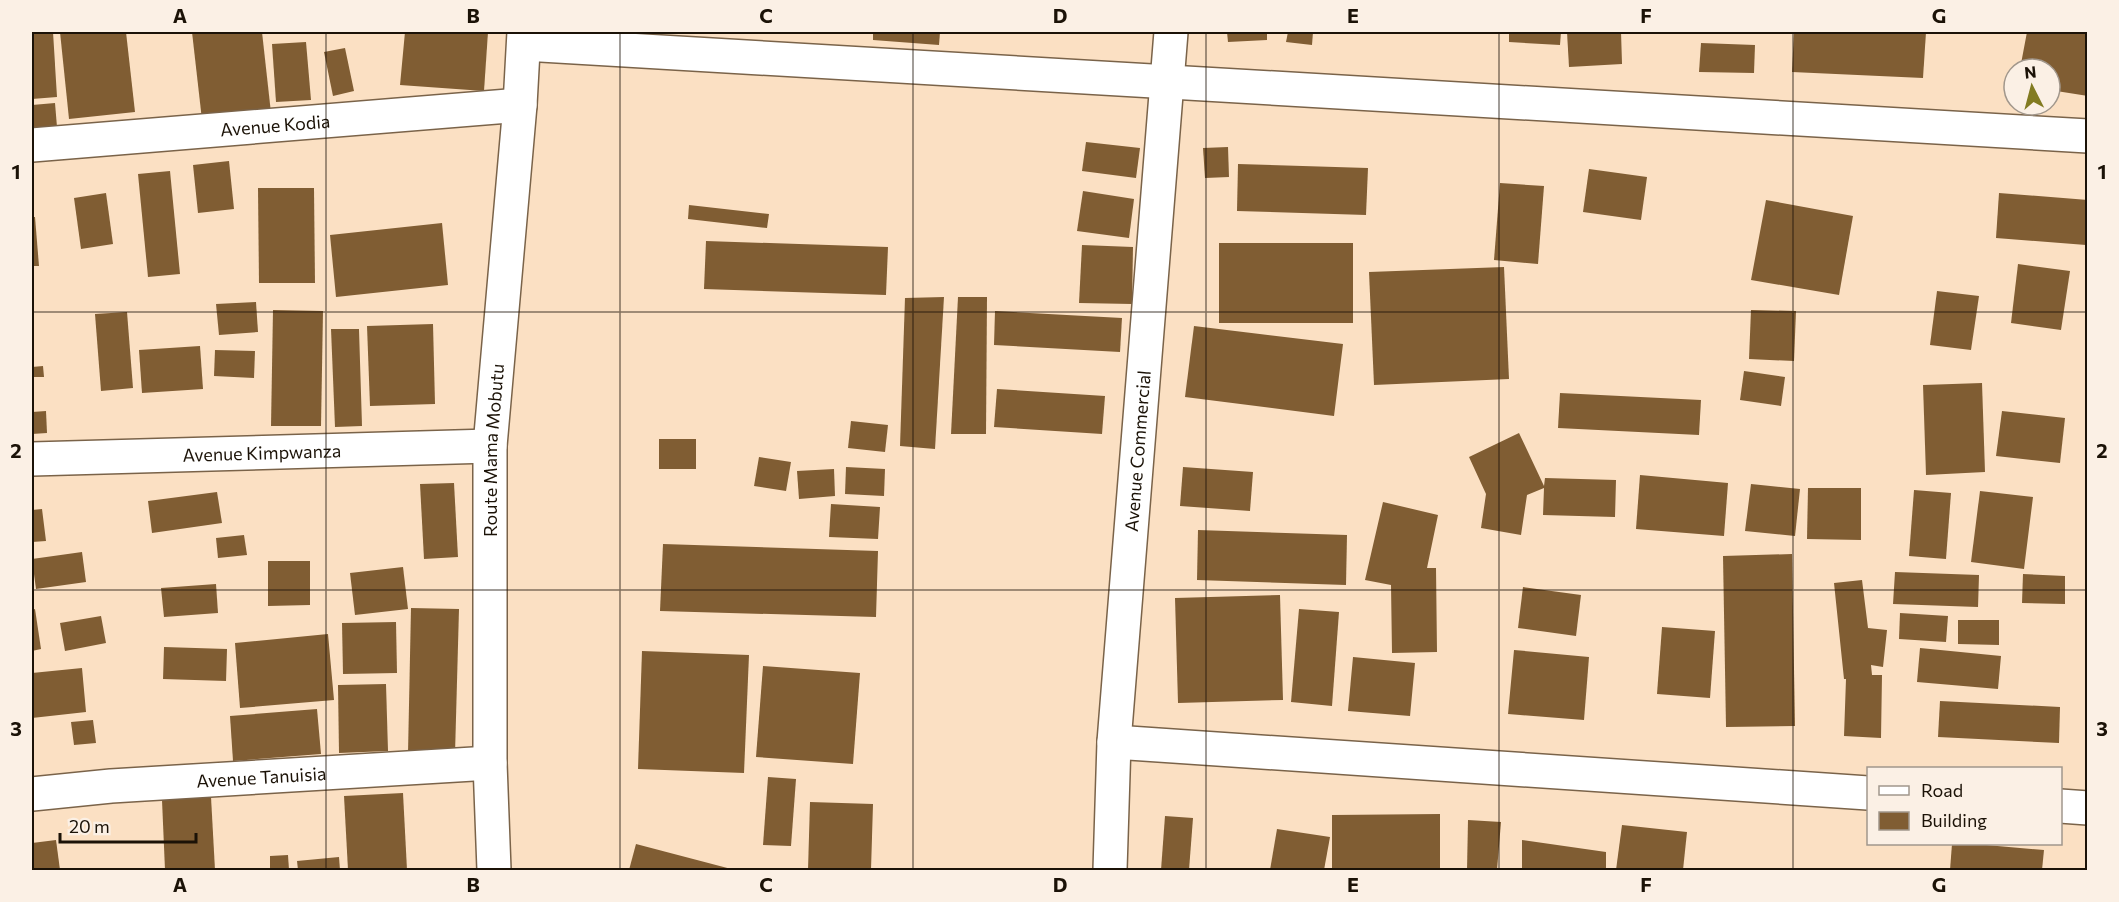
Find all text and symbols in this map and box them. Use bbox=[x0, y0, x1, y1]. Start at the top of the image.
text: A bbox=[173, 3, 187, 27]
text: B bbox=[466, 3, 480, 27]
text: C bbox=[759, 3, 773, 27]
text: D bbox=[1053, 3, 1067, 27]
text: E bbox=[1347, 3, 1359, 27]
text: F bbox=[1640, 3, 1652, 27]
text: G bbox=[1932, 3, 1946, 27]
north arrow bbox=[2002, 57, 2062, 117]
text: N bbox=[2023, 62, 2037, 82]
street label: Avenue Kodia bbox=[219, 110, 331, 141]
text: 1 bbox=[11, 159, 21, 183]
text: 1 bbox=[2097, 159, 2107, 183]
street label: Route Mama Mobutu bbox=[479, 363, 508, 537]
street label: Avenue Commercial bbox=[1120, 369, 1155, 533]
text: 2 bbox=[10, 438, 22, 462]
text: 2 bbox=[2096, 438, 2108, 462]
street label: Avenue Kimpwanza bbox=[182, 439, 342, 466]
text: 3 bbox=[10, 716, 22, 740]
text: 3 bbox=[2096, 716, 2108, 740]
street label: Avenue Tanuisia bbox=[196, 762, 327, 792]
legend bbox=[1867, 767, 2062, 845]
text: Road bbox=[1921, 779, 1963, 801]
scale bar bbox=[60, 806, 196, 844]
text: Building bbox=[1921, 809, 1987, 831]
text: 20 m bbox=[69, 815, 110, 837]
text: A bbox=[173, 872, 187, 896]
text: B bbox=[466, 872, 480, 896]
text: C bbox=[759, 872, 773, 896]
text: D bbox=[1053, 872, 1067, 896]
text: E bbox=[1347, 872, 1359, 896]
text: F bbox=[1640, 872, 1652, 896]
text: G bbox=[1932, 872, 1946, 896]

